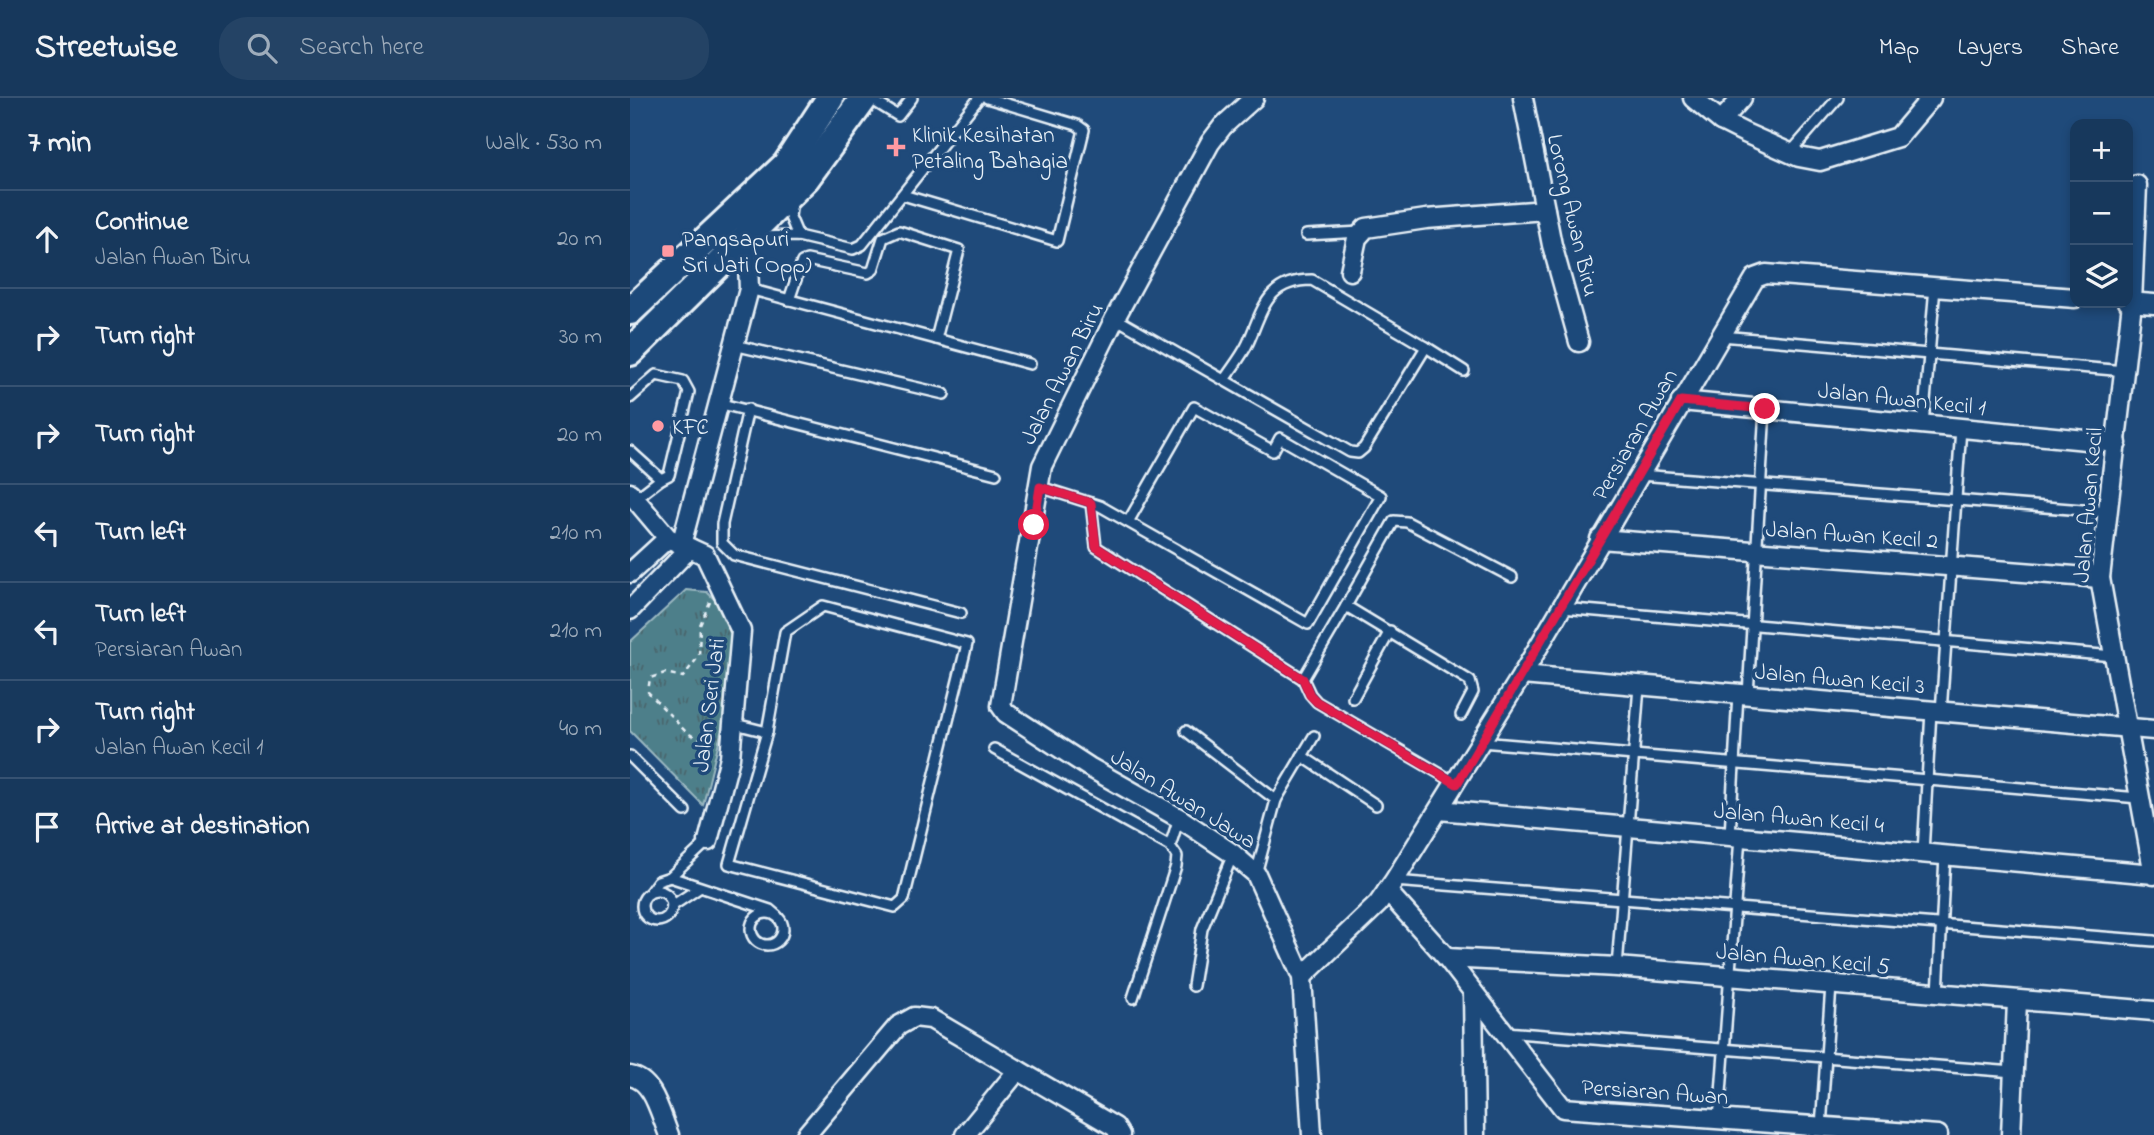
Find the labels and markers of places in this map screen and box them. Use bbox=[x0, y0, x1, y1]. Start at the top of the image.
place label: Klinik Kesihatan Petaling Bahagia bbox=[912, 120, 1068, 180]
marker: Klinik Kesihatan Petaling Bahagia bbox=[886, 137, 906, 157]
place label: Pangsapuri Sri Jati (Opp) bbox=[682, 224, 812, 283]
marker: Pangsapuri Sri Jati (Opp) bbox=[660, 243, 676, 259]
place label: KFC bbox=[672, 412, 709, 445]
marker: KFC bbox=[650, 418, 666, 434]

